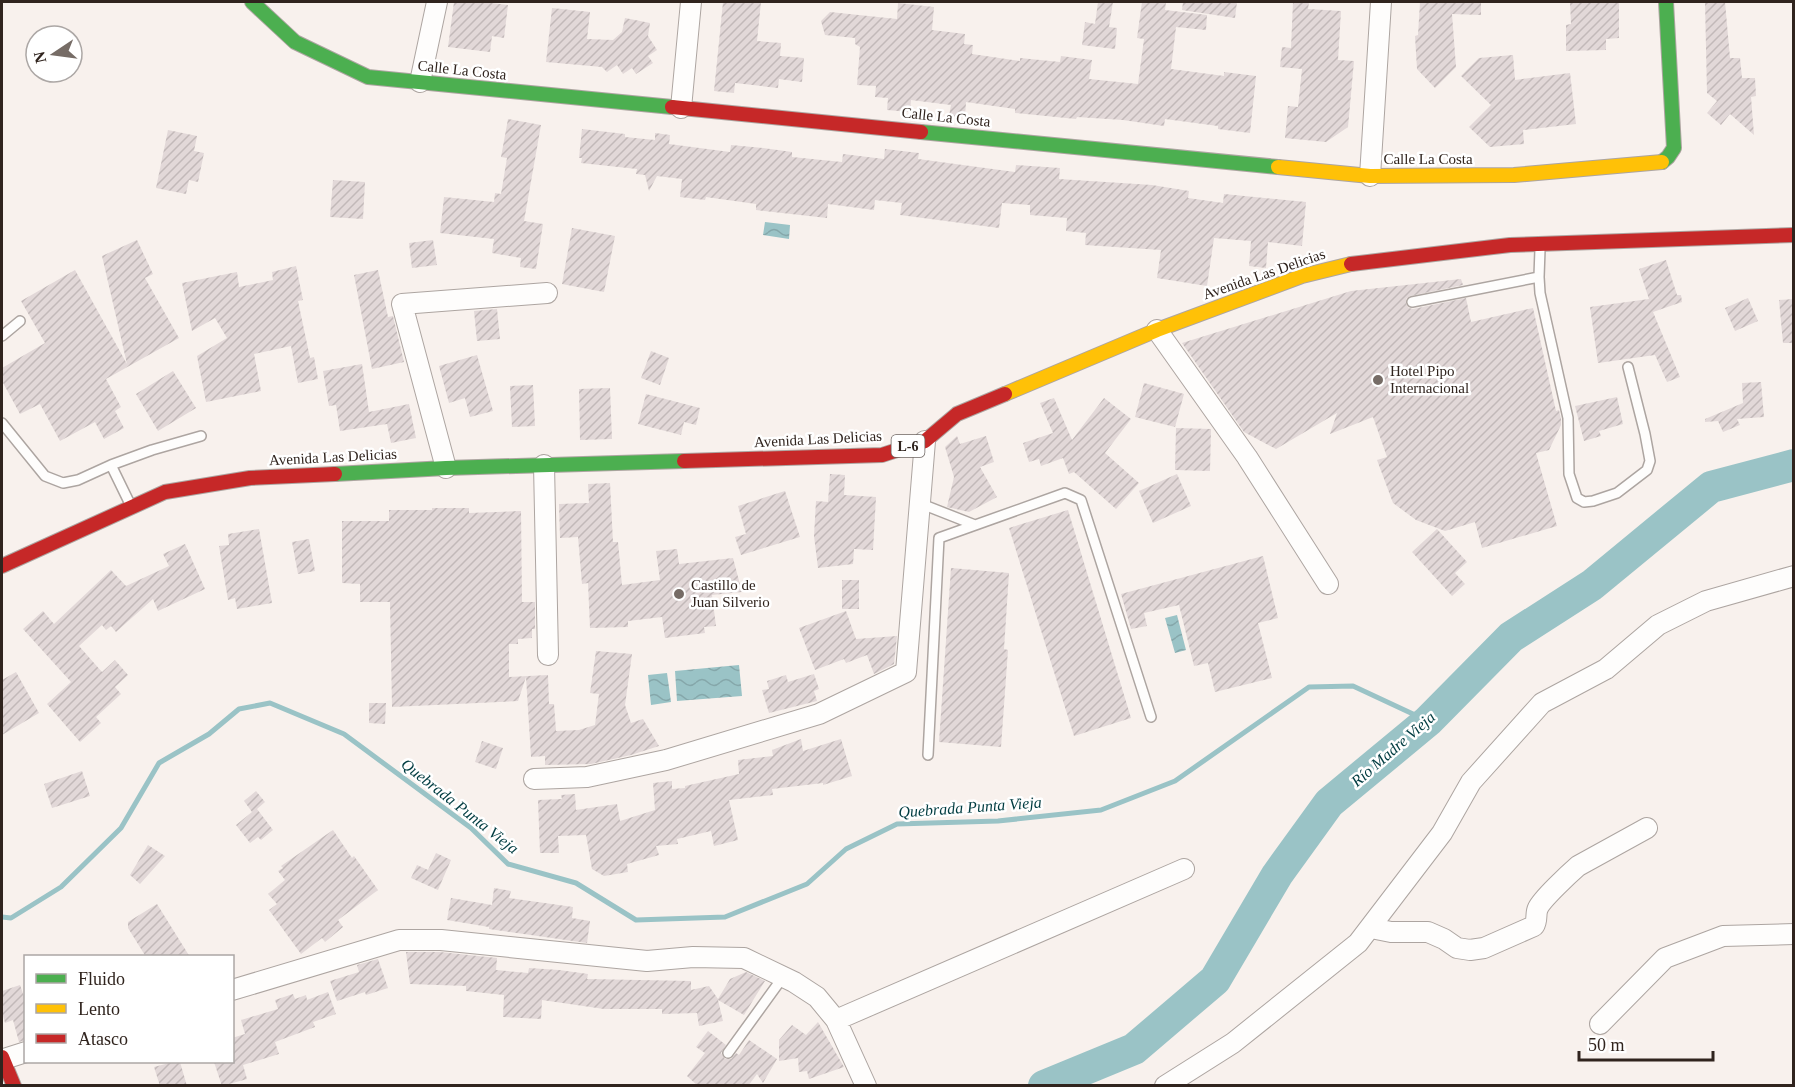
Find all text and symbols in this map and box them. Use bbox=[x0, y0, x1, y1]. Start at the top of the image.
north arrow bbox=[24, 24, 84, 84]
text: N bbox=[30, 49, 49, 65]
street label: Calle La Costa bbox=[417, 57, 507, 83]
street label: Calle La Costa bbox=[901, 104, 991, 130]
street label: Calle La Costa bbox=[1383, 151, 1473, 167]
street label: Avenida Las Delicias bbox=[1201, 246, 1327, 302]
place label: Hotel Pipo Internacional bbox=[1390, 363, 1469, 396]
marker: Hotel Pipo Internacional bbox=[1371, 373, 1385, 387]
street label: Avenida Las Delicias bbox=[754, 428, 882, 450]
road number: L-6 bbox=[892, 435, 924, 457]
street label: Avenida Las Delicias bbox=[269, 446, 397, 468]
place label: Castillo de Juan Silverio bbox=[691, 577, 770, 610]
marker: Castillo de Juan Silverio bbox=[672, 587, 686, 601]
water label: Río Madre Vieja bbox=[1347, 708, 1439, 791]
water label: Quebrada Punta Vieja bbox=[398, 755, 522, 858]
water label: Quebrada Punta Vieja bbox=[898, 794, 1042, 821]
legend bbox=[24, 955, 234, 1063]
text: Fluido bbox=[78, 969, 125, 989]
text: Lento bbox=[78, 999, 120, 1019]
scale bar bbox=[1579, 1024, 1712, 1062]
text: Atasco bbox=[78, 1029, 128, 1049]
text: 50 m bbox=[1588, 1035, 1625, 1055]

